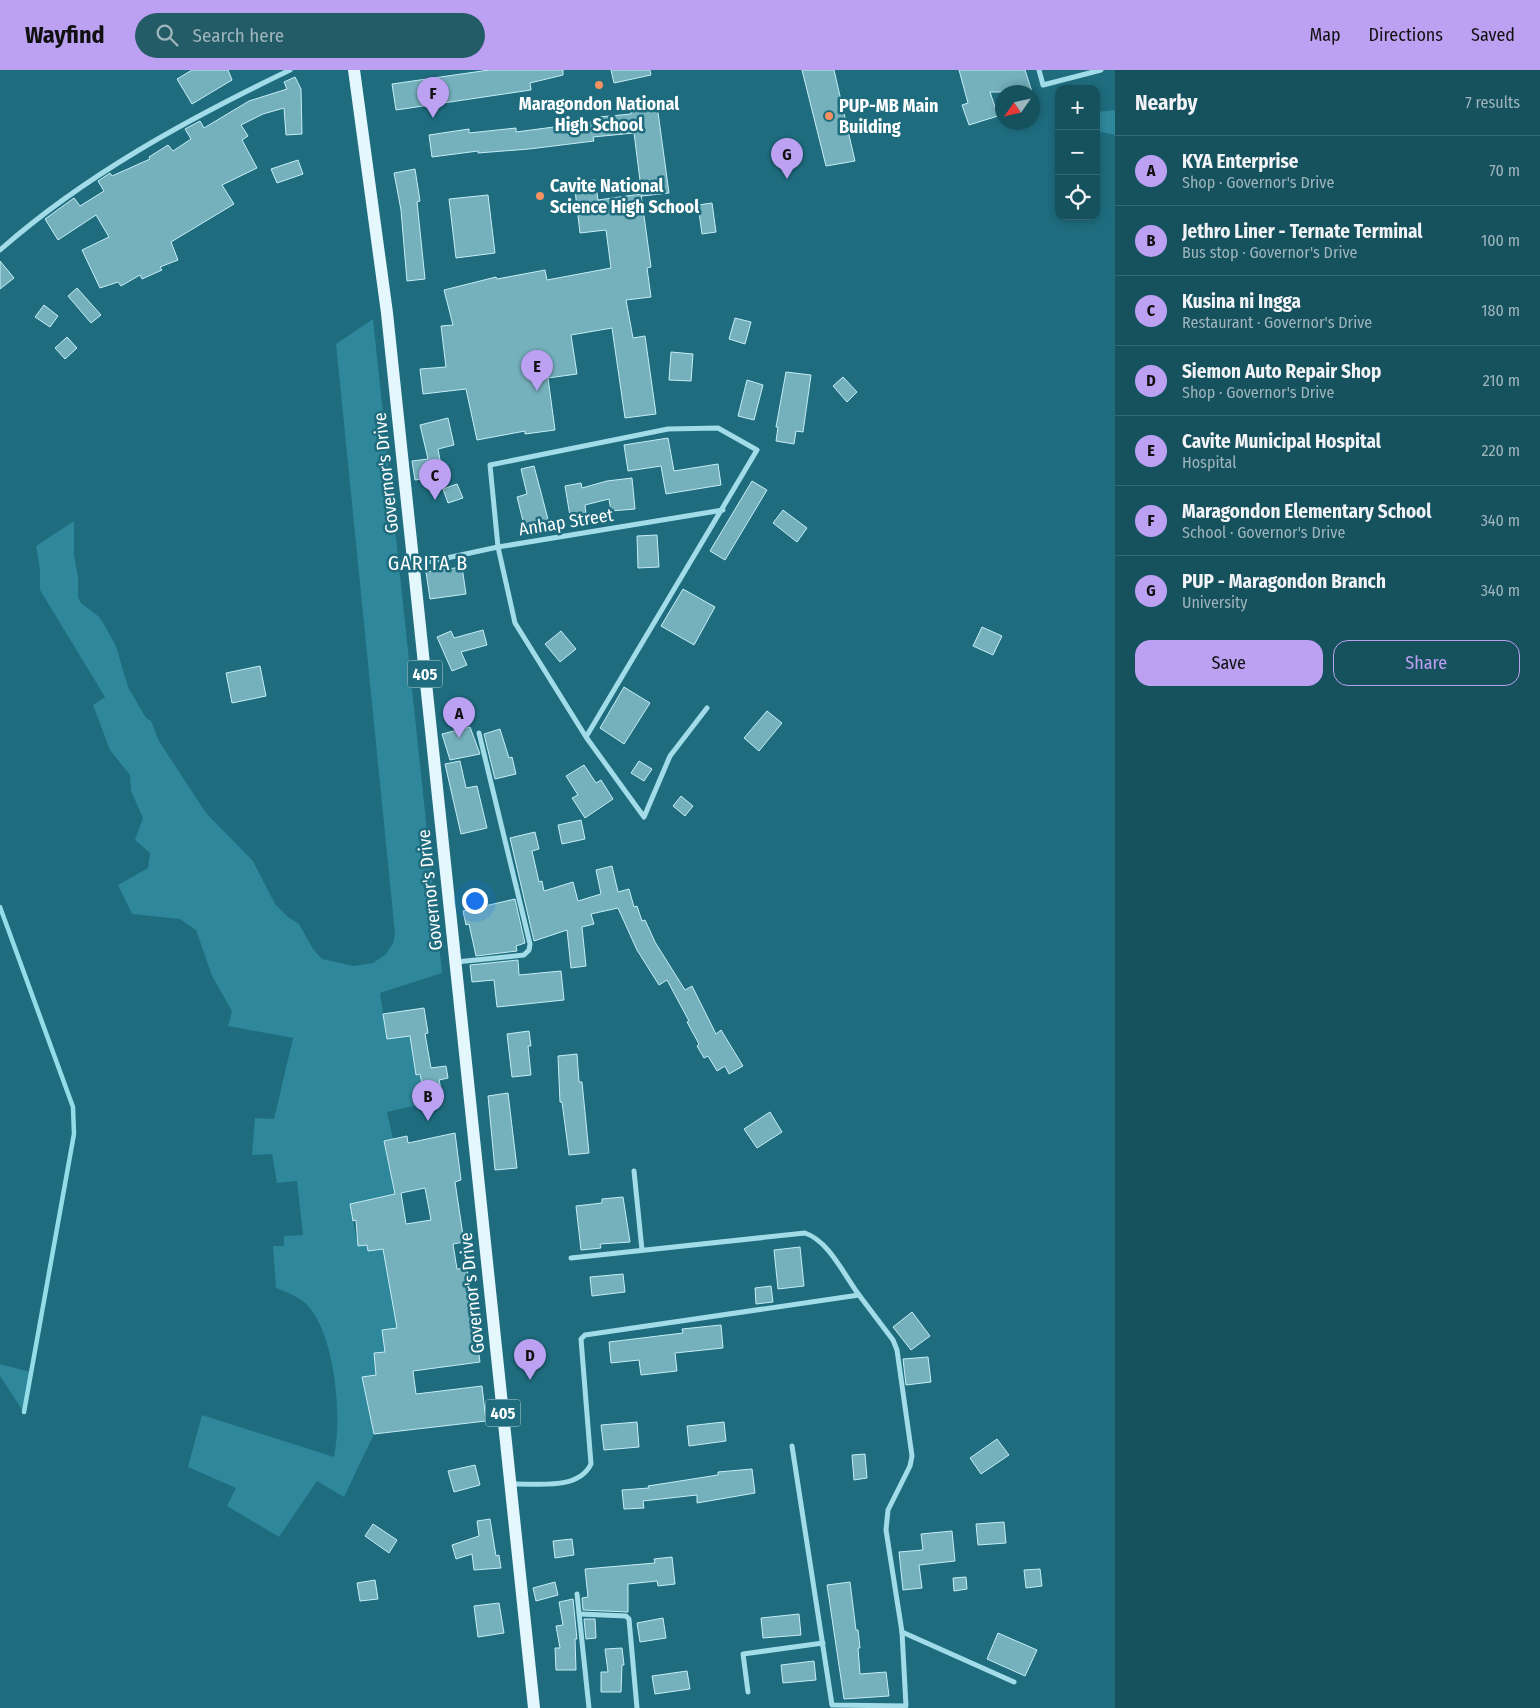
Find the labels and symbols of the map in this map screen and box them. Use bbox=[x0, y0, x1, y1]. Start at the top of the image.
pin: F bbox=[417, 77, 449, 118]
marker: Maragondon National High School bbox=[593, 79, 605, 91]
north arrow bbox=[995, 85, 1040, 130]
place label: Maragondon National High School bbox=[519, 93, 679, 136]
place label: PUP-MB Main Building bbox=[839, 95, 938, 138]
marker: PUP-MB Main Building bbox=[823, 110, 835, 122]
pin: G bbox=[771, 138, 803, 179]
place label: Cavite National Science High School bbox=[550, 175, 699, 218]
marker: Cavite National Science High School bbox=[534, 190, 546, 202]
pin: E bbox=[521, 350, 553, 391]
street label: Governor's Drive bbox=[369, 411, 403, 535]
pin: C bbox=[419, 459, 451, 500]
street label: Anhap Street bbox=[517, 504, 615, 540]
district label: GARITA B bbox=[388, 551, 468, 575]
road number: 405 bbox=[408, 660, 442, 688]
pin: A bbox=[443, 697, 475, 738]
street label: Governor's Drive bbox=[413, 828, 447, 952]
your location bbox=[462, 888, 488, 914]
pin: B bbox=[412, 1080, 444, 1121]
street label: Governor's Drive bbox=[455, 1231, 489, 1355]
pin: D bbox=[514, 1339, 546, 1380]
road number: 405 bbox=[486, 1400, 520, 1426]

